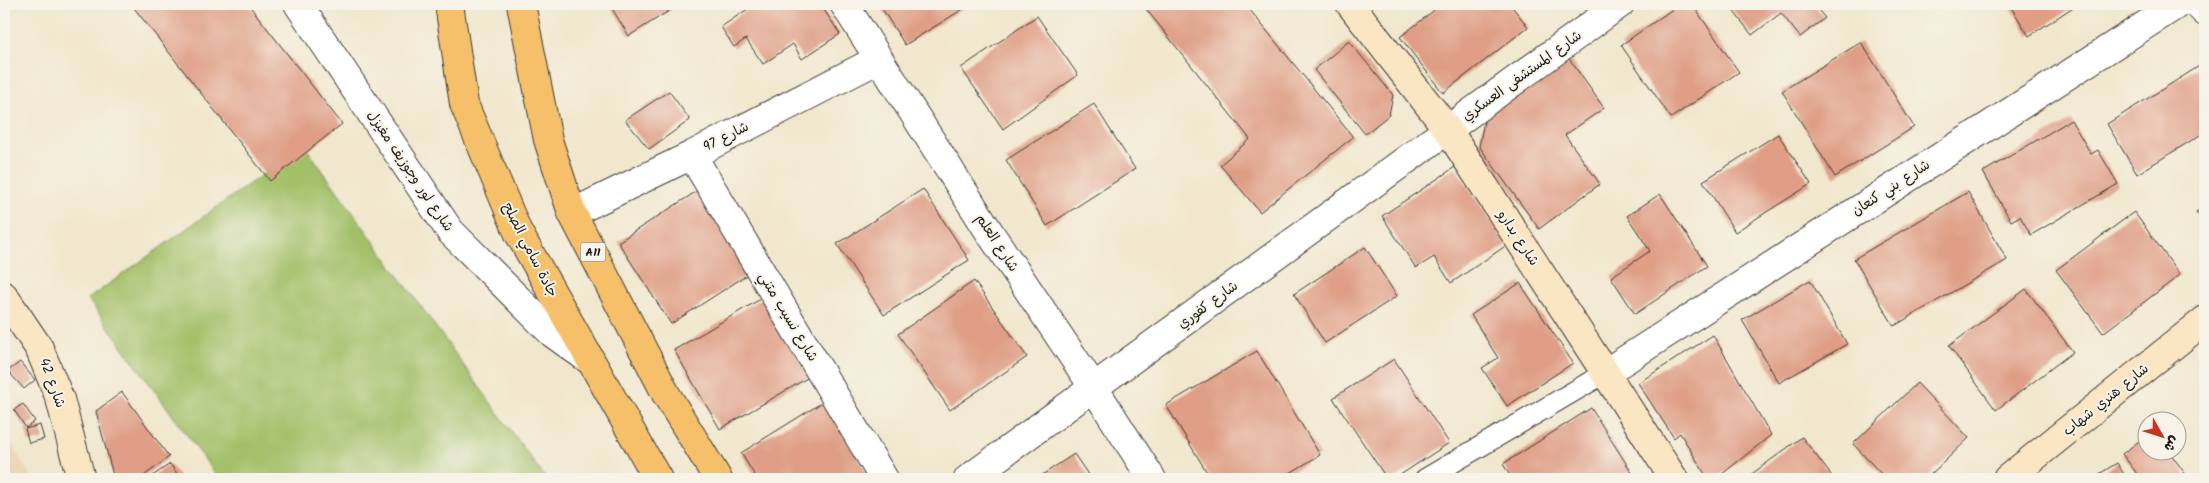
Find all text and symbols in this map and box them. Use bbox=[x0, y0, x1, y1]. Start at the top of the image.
street label: شارع المستشفى العسكري bbox=[1457, 25, 1587, 127]
street label: شارع لور وجوزيف مغيزل bbox=[361, 106, 459, 236]
street label: شارع 97 bbox=[699, 116, 753, 158]
street label: شارع بني كنعان bbox=[1847, 154, 1935, 223]
street label: جادة سامي الصلح bbox=[496, 199, 563, 302]
street label: شارع بدارو bbox=[1491, 205, 1544, 270]
street label: شارع العلم bbox=[970, 209, 1024, 277]
road number: A11 bbox=[580, 242, 606, 262]
street label: شارع نسيب متني bbox=[752, 268, 823, 366]
street label: شارع كفوري bbox=[1173, 275, 1243, 335]
street label: شارع 42 bbox=[33, 355, 71, 411]
street label: شارع هنري شهاب bbox=[2058, 358, 2154, 442]
north arrow bbox=[2136, 410, 2186, 460]
text: ش bbox=[2158, 431, 2185, 456]

